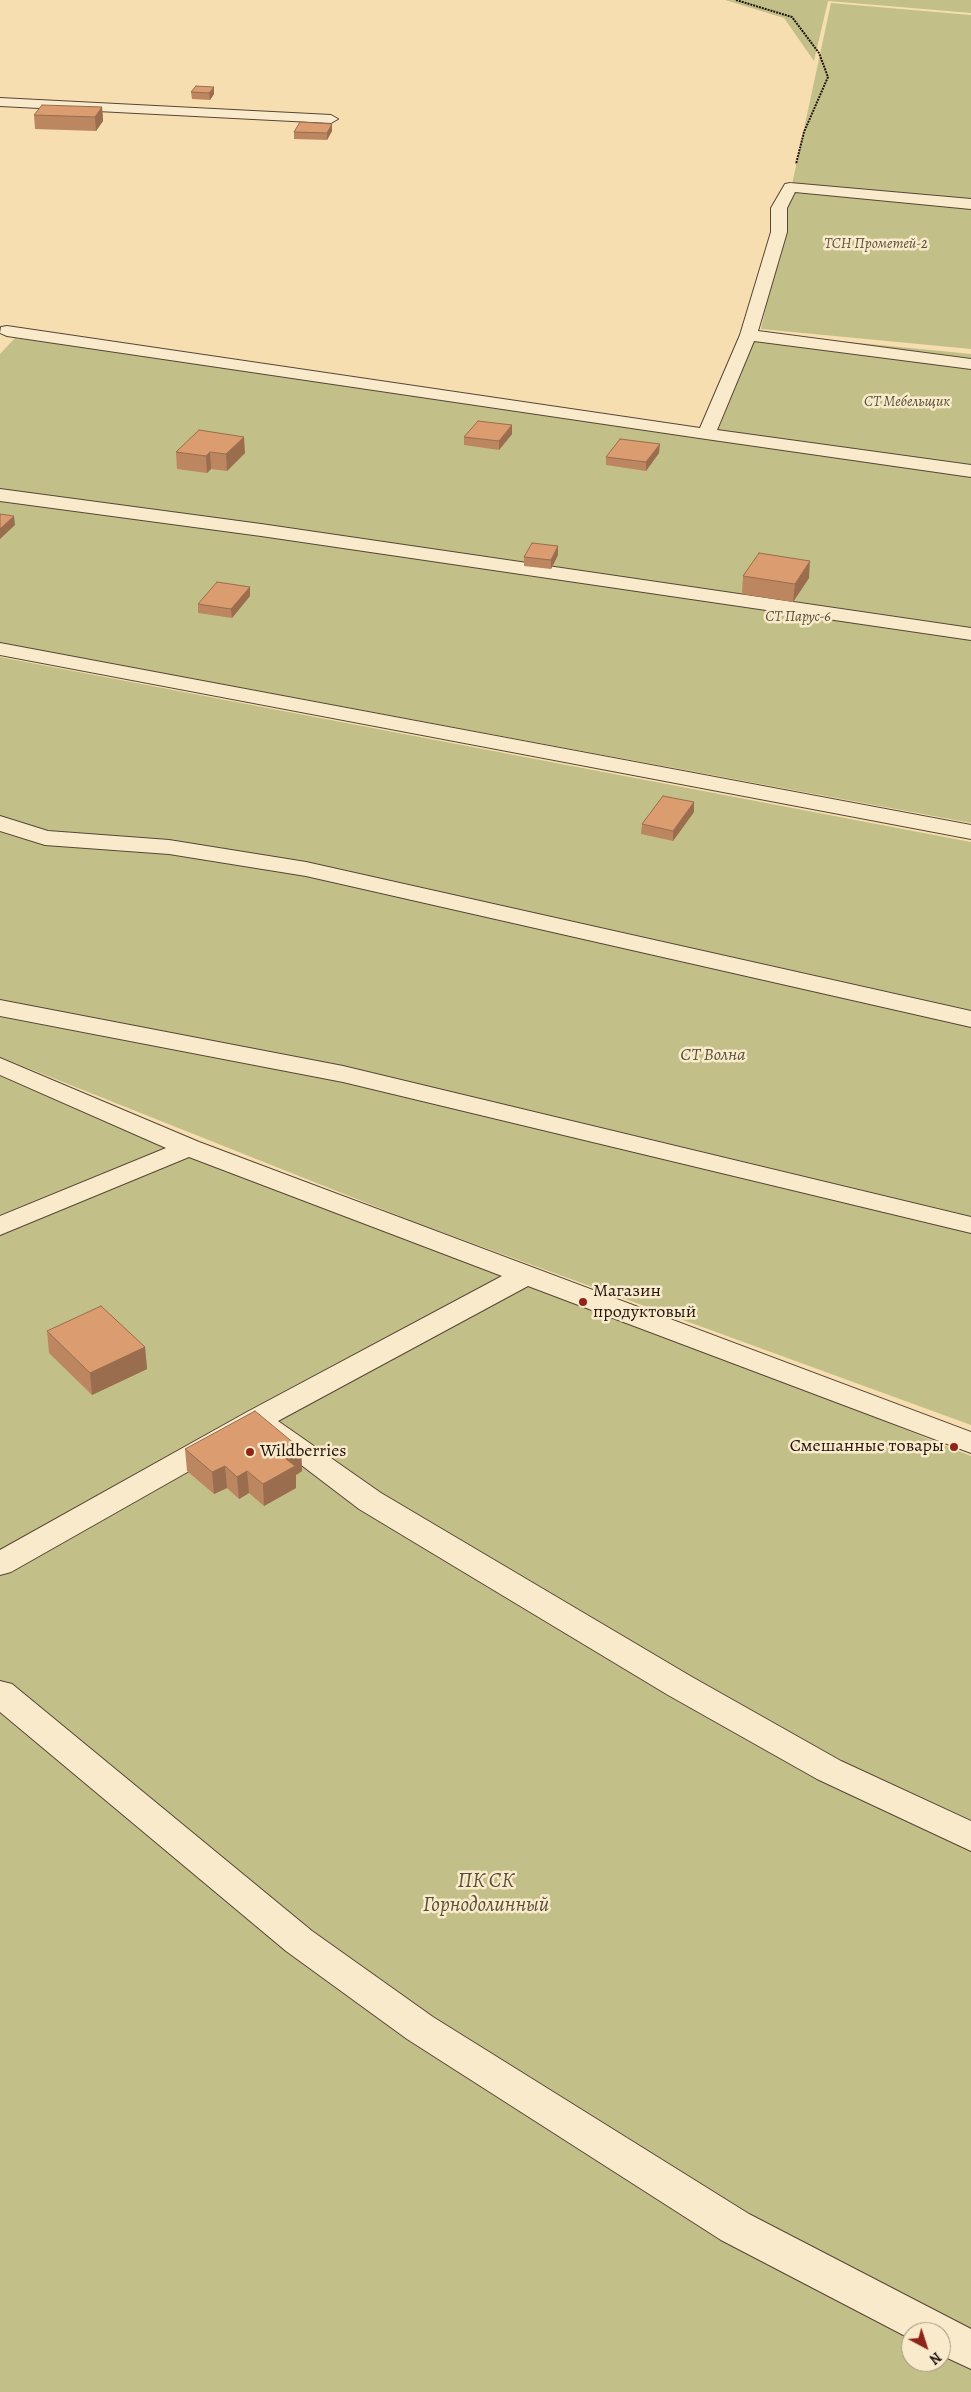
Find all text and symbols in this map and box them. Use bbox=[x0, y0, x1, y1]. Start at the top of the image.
park label: ТСН Прометей-2 bbox=[824, 235, 928, 253]
park label: СТ Мебельщик bbox=[864, 393, 950, 411]
park label: СТ Парус-6 bbox=[765, 608, 831, 626]
park label: СТ Волна bbox=[680, 1045, 746, 1067]
place label: Магазин продуктовый bbox=[593, 1281, 696, 1324]
marker: Магазин продуктовый bbox=[577, 1296, 589, 1308]
place label: Смешанные товары bbox=[790, 1436, 944, 1458]
place label: Wildberries bbox=[260, 1441, 347, 1463]
marker: Смешанные товары bbox=[948, 1441, 960, 1453]
marker: Wildberries bbox=[244, 1446, 256, 1458]
park label: ПК СК Горнодолинный bbox=[423, 1869, 549, 1919]
north arrow bbox=[901, 2322, 951, 2372]
text: N bbox=[925, 2348, 945, 2369]

